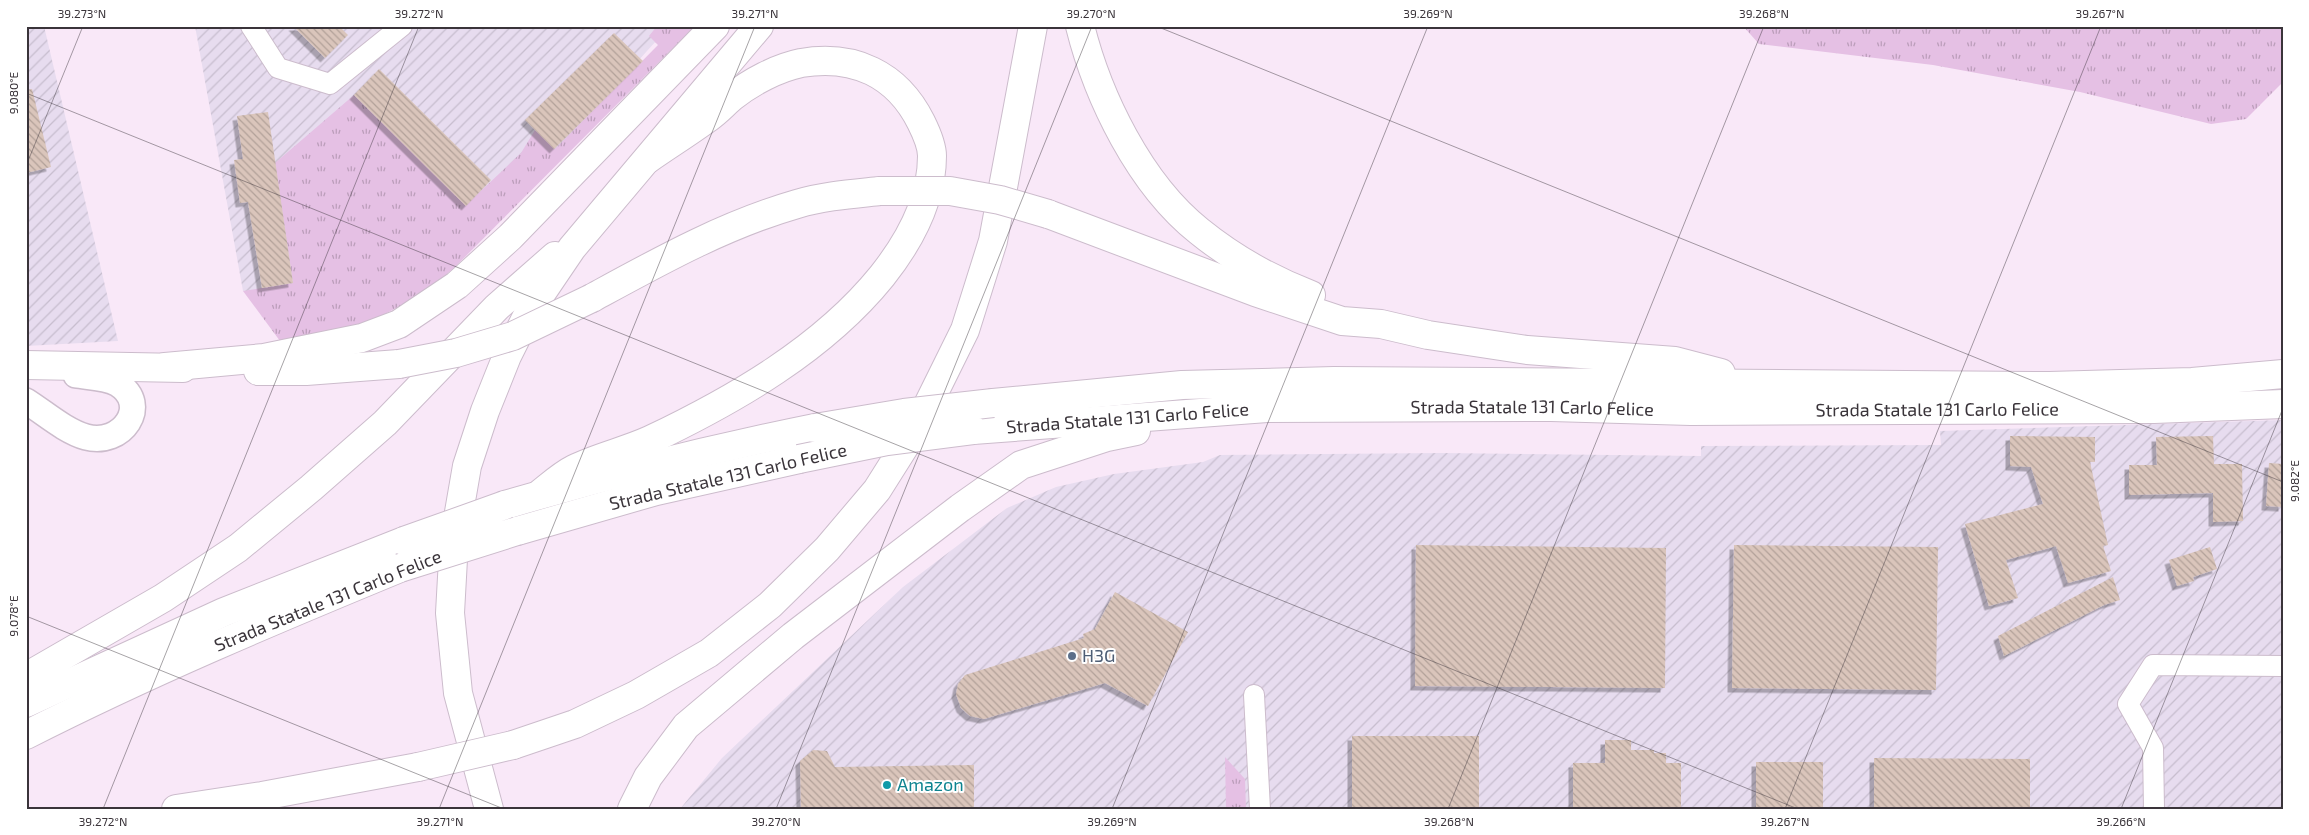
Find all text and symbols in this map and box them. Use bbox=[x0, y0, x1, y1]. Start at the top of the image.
text: 39.273°N bbox=[58, 6, 106, 20]
text: 39.272°N bbox=[395, 6, 443, 20]
text: 39.271°N bbox=[732, 6, 778, 20]
text: 39.270°N bbox=[1066, 6, 1116, 20]
text: 39.269°N bbox=[1403, 6, 1453, 20]
text: 39.268°N bbox=[1739, 6, 1789, 20]
text: 39.267°N bbox=[2076, 6, 2124, 20]
text: 9.080°E bbox=[6, 72, 20, 114]
street label: Strada Statale 131 Carlo Felice bbox=[1410, 395, 1654, 420]
street label: Strada Statale 131 Carlo Felice bbox=[1005, 397, 1250, 437]
street label: Strada Statale 131 Carlo Felice bbox=[1815, 397, 2059, 420]
street label: Strada Statale 131 Carlo Felice bbox=[607, 438, 849, 514]
text: 9.082°E bbox=[2287, 460, 2301, 502]
street label: Strada Statale 131 Carlo Felice bbox=[211, 544, 444, 656]
text: 9.078°E bbox=[6, 595, 20, 637]
place label: H3G bbox=[1082, 644, 1115, 666]
marker: H3G bbox=[1066, 650, 1078, 662]
place label: Amazon bbox=[897, 773, 964, 795]
marker: Amazon bbox=[881, 779, 893, 791]
text: 39.272°N bbox=[79, 814, 127, 828]
text: 39.271°N bbox=[417, 814, 463, 828]
text: 39.270°N bbox=[751, 814, 801, 828]
text: 39.269°N bbox=[1087, 814, 1137, 828]
text: 39.268°N bbox=[1424, 814, 1474, 828]
text: 39.267°N bbox=[1761, 814, 1809, 828]
text: 39.266°N bbox=[2096, 814, 2146, 828]

